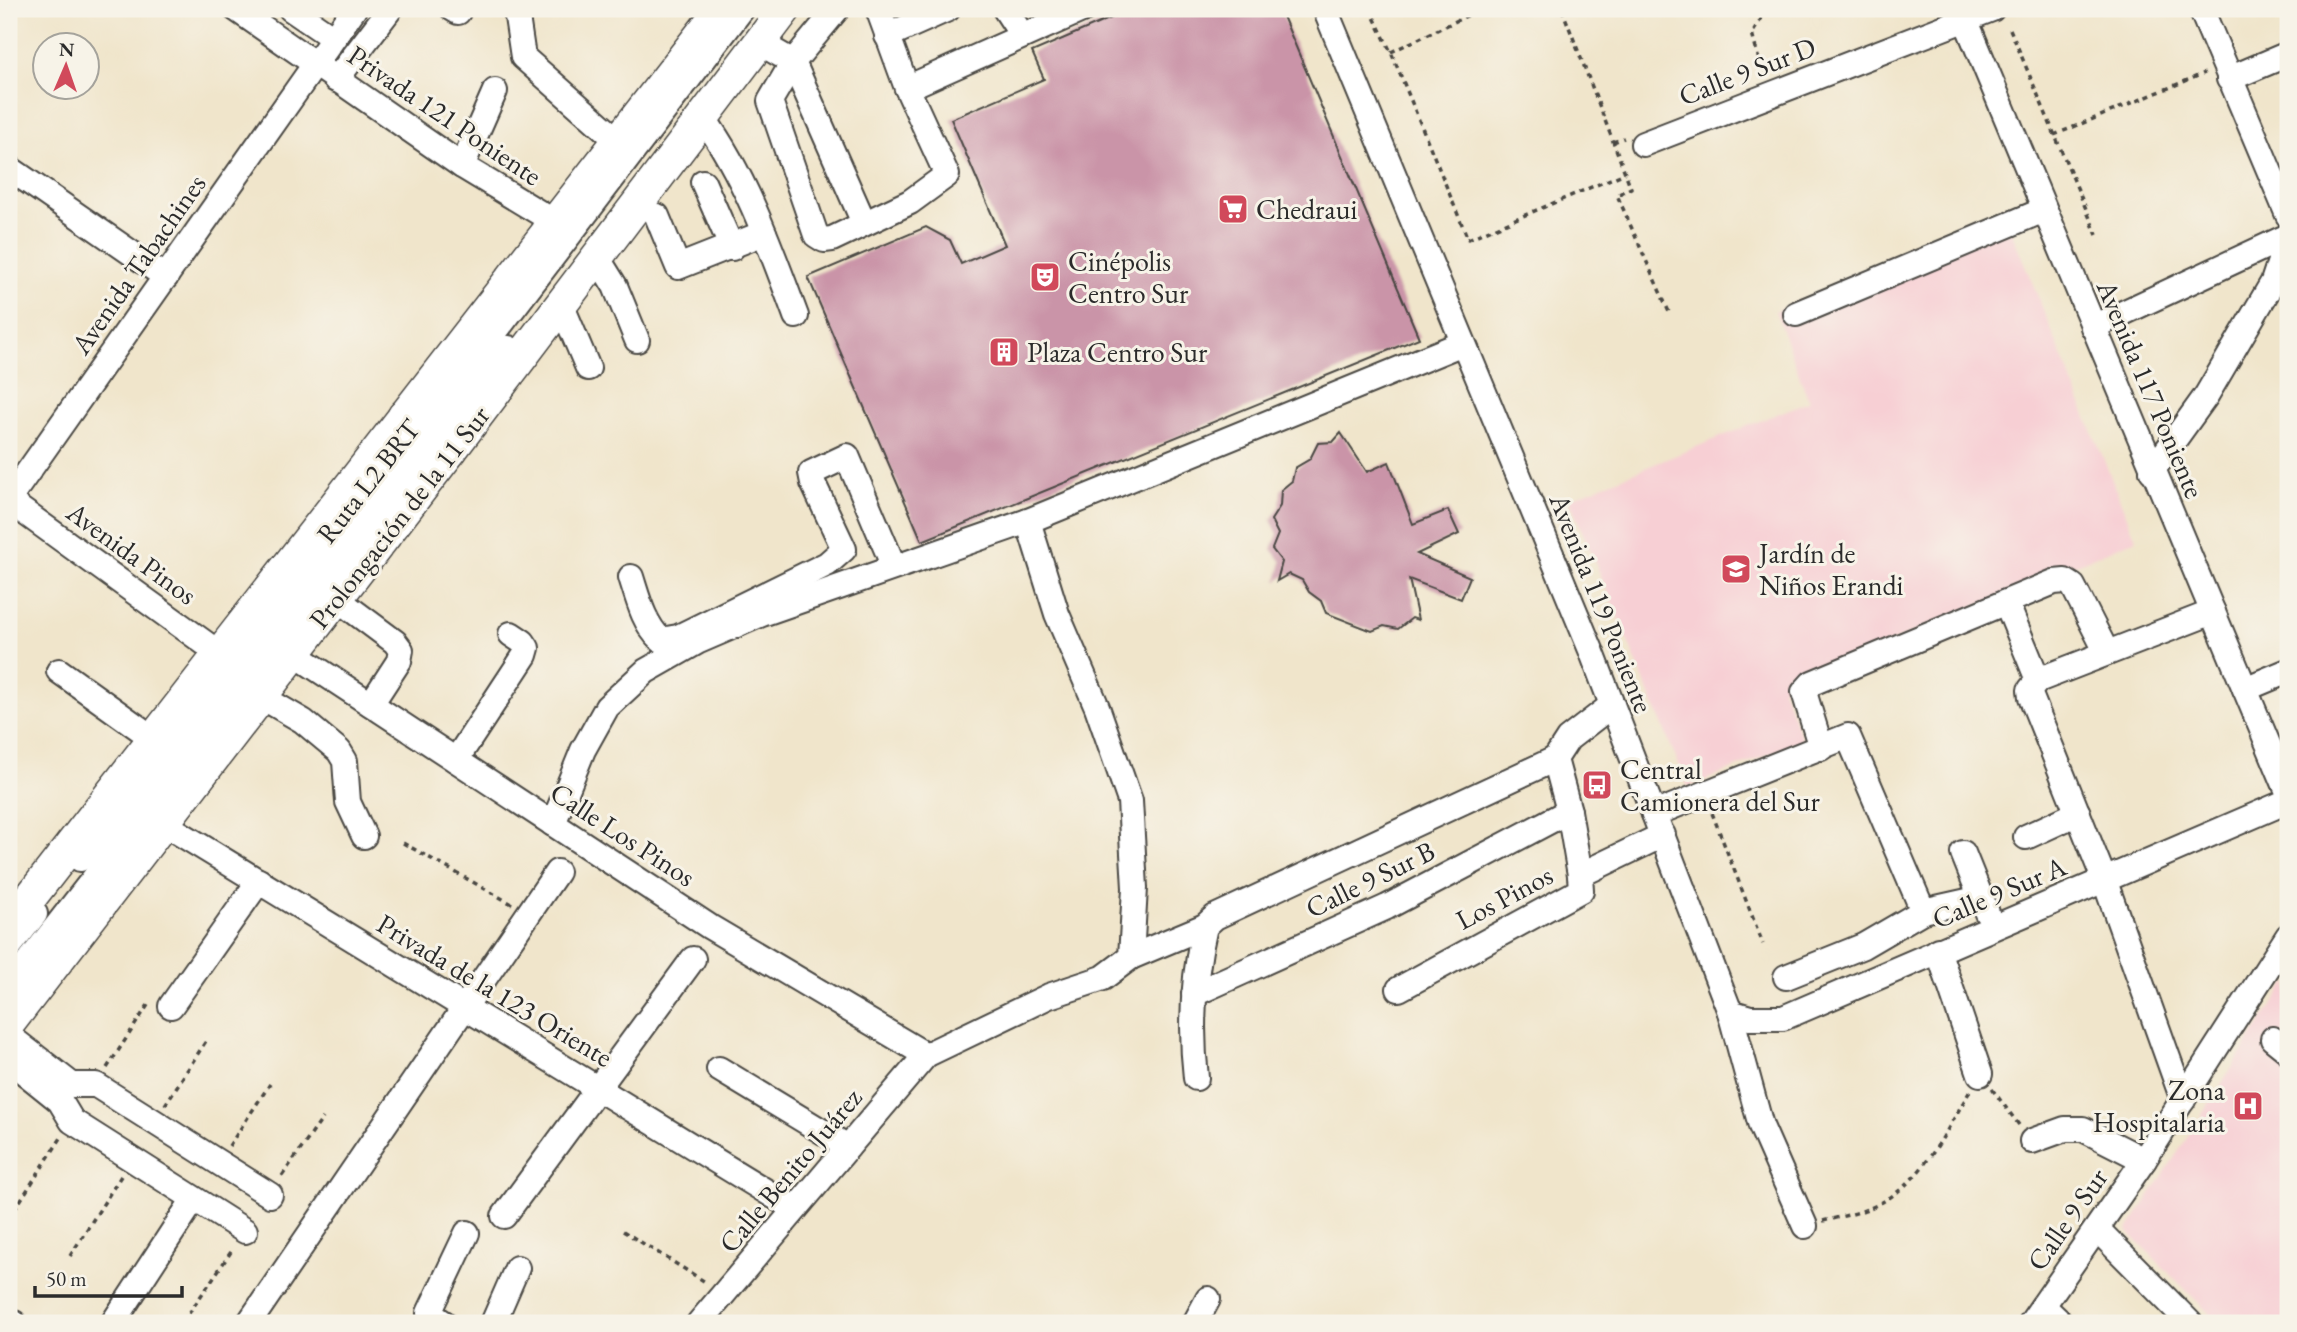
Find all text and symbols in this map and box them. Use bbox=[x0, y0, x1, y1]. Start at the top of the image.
street label: Calle 9 Sur D bbox=[1673, 28, 1821, 114]
north arrow bbox=[32, 32, 102, 102]
text: N bbox=[58, 37, 75, 62]
street label: Privada 121 Poniente bbox=[341, 37, 549, 193]
street label: Avenida Tabachines bbox=[62, 167, 214, 362]
place label: Chedraui bbox=[1256, 191, 1357, 227]
supermarket icon: Chedraui bbox=[1216, 192, 1250, 226]
place label: Cinépolis Centro Sur bbox=[1068, 243, 1189, 311]
theatre icon: Cinépolis Centro Sur bbox=[1028, 260, 1062, 294]
street label: Avenida 117 Poniente bbox=[2088, 274, 2213, 504]
place label: Plaza Centro Sur bbox=[1027, 334, 1208, 370]
building icon: Plaza Centro Sur bbox=[987, 335, 1021, 369]
street label: Prolongación de la 11 Sur bbox=[301, 398, 498, 636]
street label: Ruta L2 BRT bbox=[308, 411, 428, 550]
street label: Avenida 119 Poniente bbox=[1541, 487, 1662, 718]
street label: Avenida Pinos bbox=[59, 493, 204, 612]
place label: Jardín de Niños Erandi bbox=[1757, 535, 1904, 603]
school or university icon: Jardín de Niños Erandi bbox=[1719, 552, 1753, 586]
place label: Central Camionera del Sur bbox=[1620, 751, 1821, 819]
bus stop icon: Central Camionera del Sur bbox=[1580, 768, 1614, 802]
street label: Calle Los Pinos bbox=[544, 774, 702, 894]
street label: Calle 9 Sur B bbox=[1300, 832, 1440, 926]
street label: Calle 9 Sur A bbox=[1927, 847, 2072, 936]
street label: Los Pinos bbox=[1449, 856, 1559, 938]
street label: Privada de la 123 Oriente bbox=[371, 905, 620, 1075]
place label: Zona Hospitalaria bbox=[2093, 1072, 2226, 1140]
street label: Calle Benito Juárez bbox=[710, 1080, 870, 1260]
hospital icon: Zona Hospitalaria bbox=[2231, 1089, 2265, 1123]
street label: Calle 9 Sur bbox=[2019, 1160, 2116, 1277]
scale bar bbox=[35, 1255, 182, 1299]
text: 50 m bbox=[46, 1265, 87, 1292]

